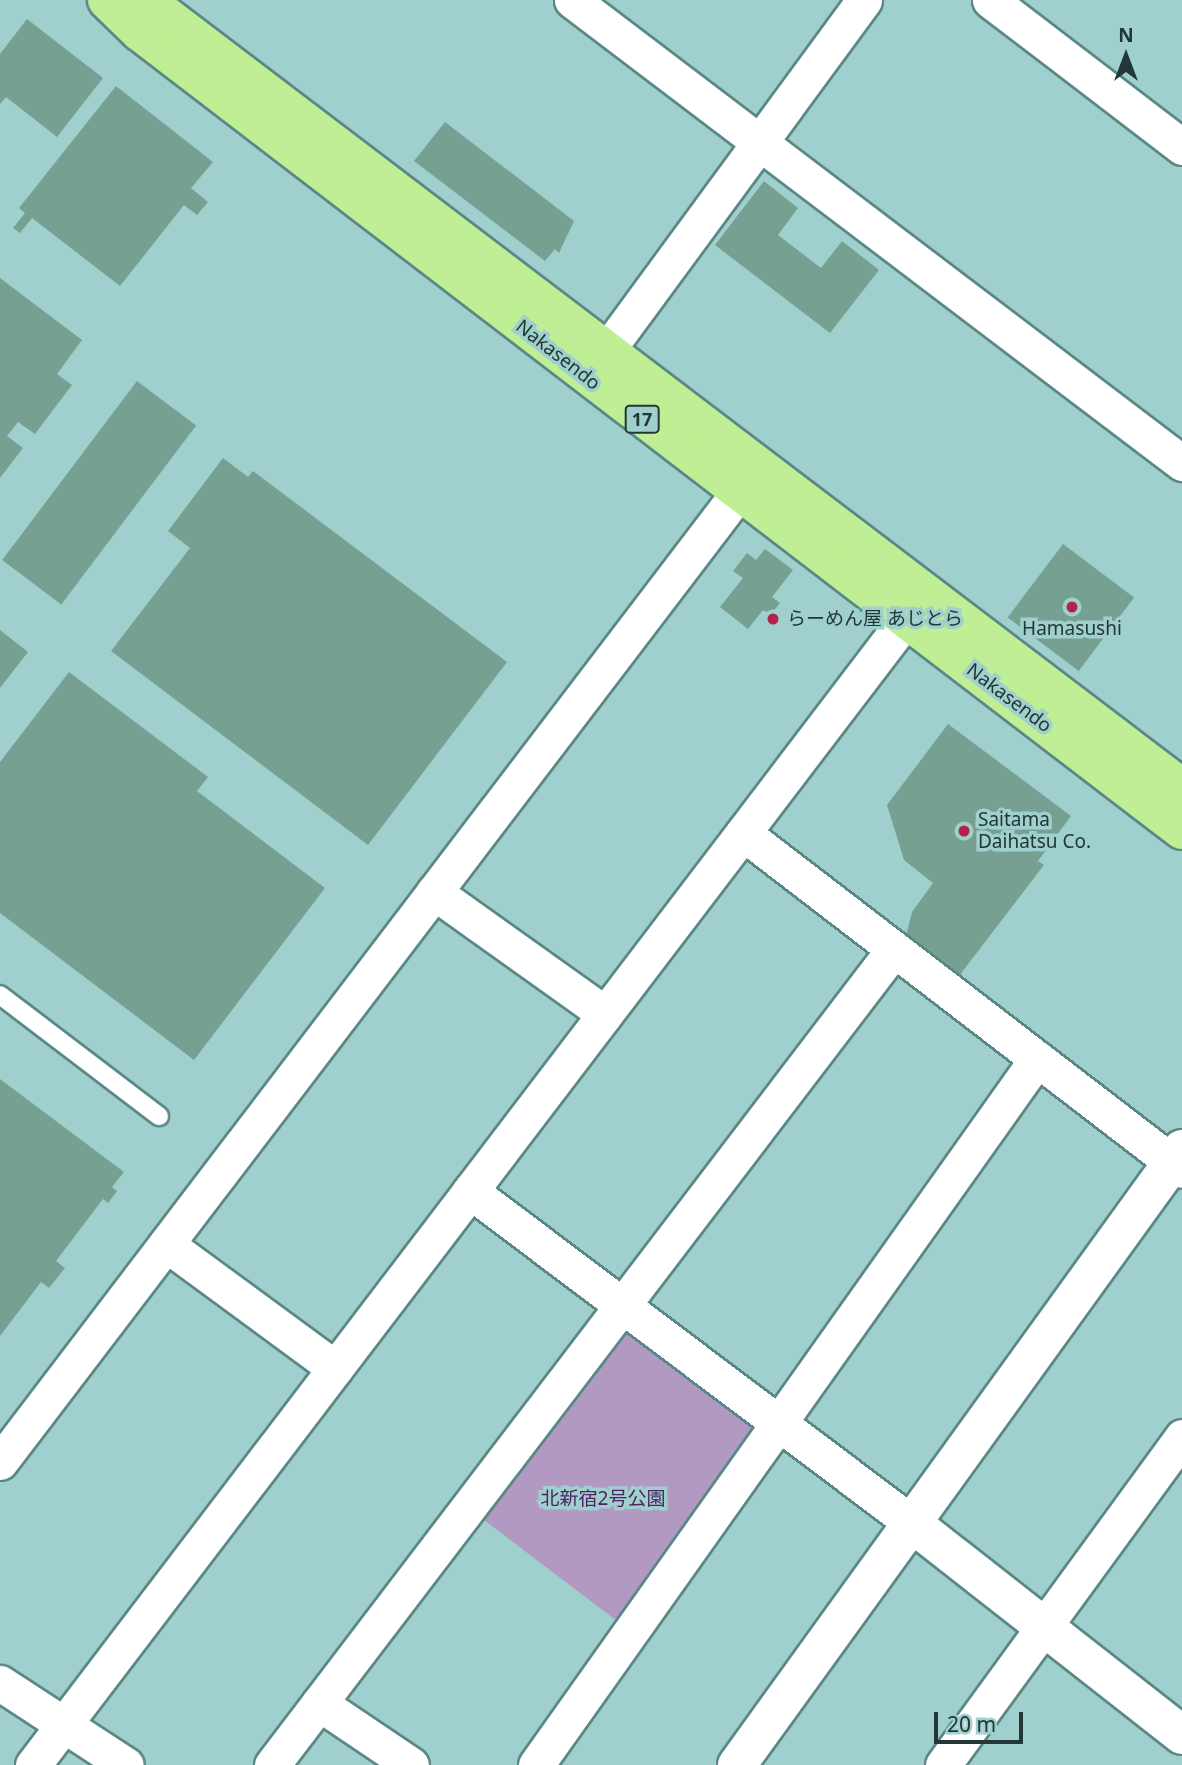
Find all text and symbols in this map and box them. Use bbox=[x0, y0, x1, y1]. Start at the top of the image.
north arrow bbox=[1091, 21, 1161, 91]
text: N bbox=[1118, 22, 1134, 48]
street label: Nakasendo bbox=[511, 315, 605, 395]
road number: 17 bbox=[624, 404, 660, 433]
marker: Hamasushi bbox=[1064, 599, 1080, 615]
place label: らーめん屋 あじとら bbox=[787, 608, 963, 630]
marker: らーめん屋 あじとら bbox=[765, 611, 781, 627]
place label: Hamasushi bbox=[1022, 618, 1122, 640]
street label: Nakasendo bbox=[962, 659, 1056, 737]
place label: Saitama Daihatsu Co. bbox=[978, 809, 1091, 853]
marker: Saitama Daihatsu Co. bbox=[956, 823, 972, 839]
park label: 北新宿2号公園 bbox=[541, 1488, 665, 1510]
scale bar bbox=[937, 1698, 1026, 1742]
text: 20 m bbox=[947, 1710, 996, 1738]

